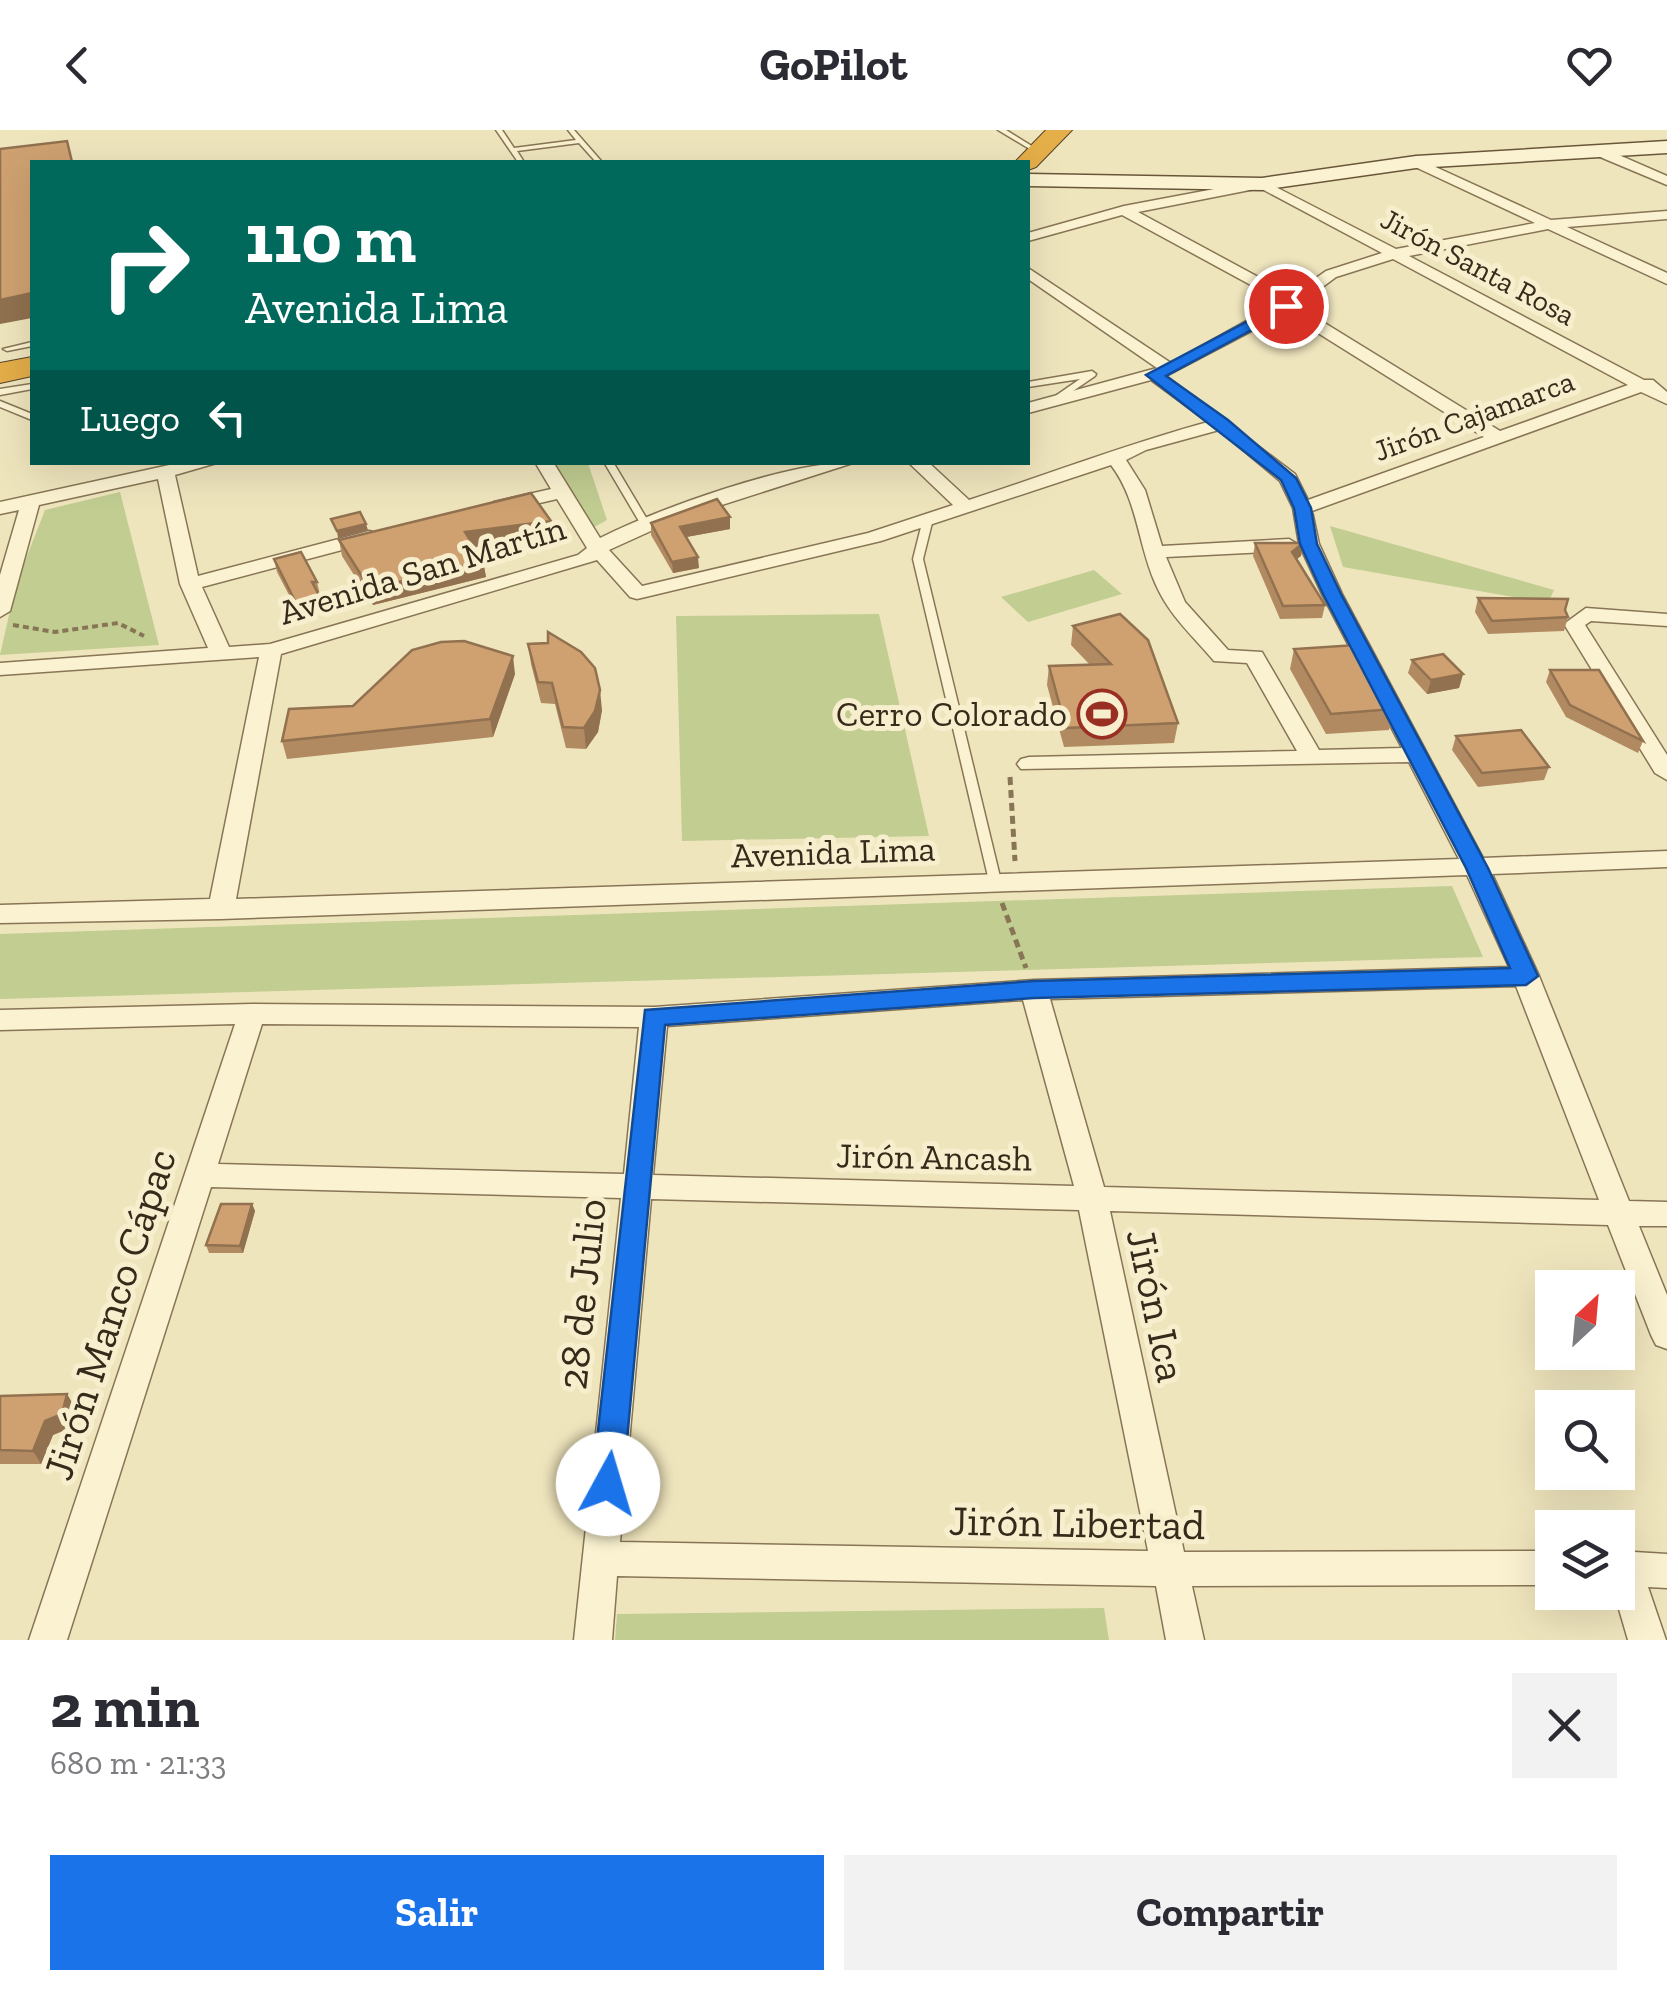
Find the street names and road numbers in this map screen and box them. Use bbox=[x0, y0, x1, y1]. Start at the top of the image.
street label: Jirón Santa Rosa bbox=[1375, 201, 1581, 333]
street label: Jirón Cajamarca bbox=[1369, 363, 1579, 469]
street label: Avenida San Martín bbox=[274, 506, 570, 634]
street label: Avenida Lima bbox=[730, 827, 936, 877]
street label: Jirón Ancash bbox=[836, 1134, 1032, 1180]
street label: Jirón Manco Cápac bbox=[32, 1142, 187, 1486]
street label: 28 de Julio bbox=[546, 1196, 617, 1392]
street label: Jirón Ica bbox=[1115, 1224, 1198, 1386]
street label: Jirón Libertad bbox=[948, 1495, 1206, 1550]

